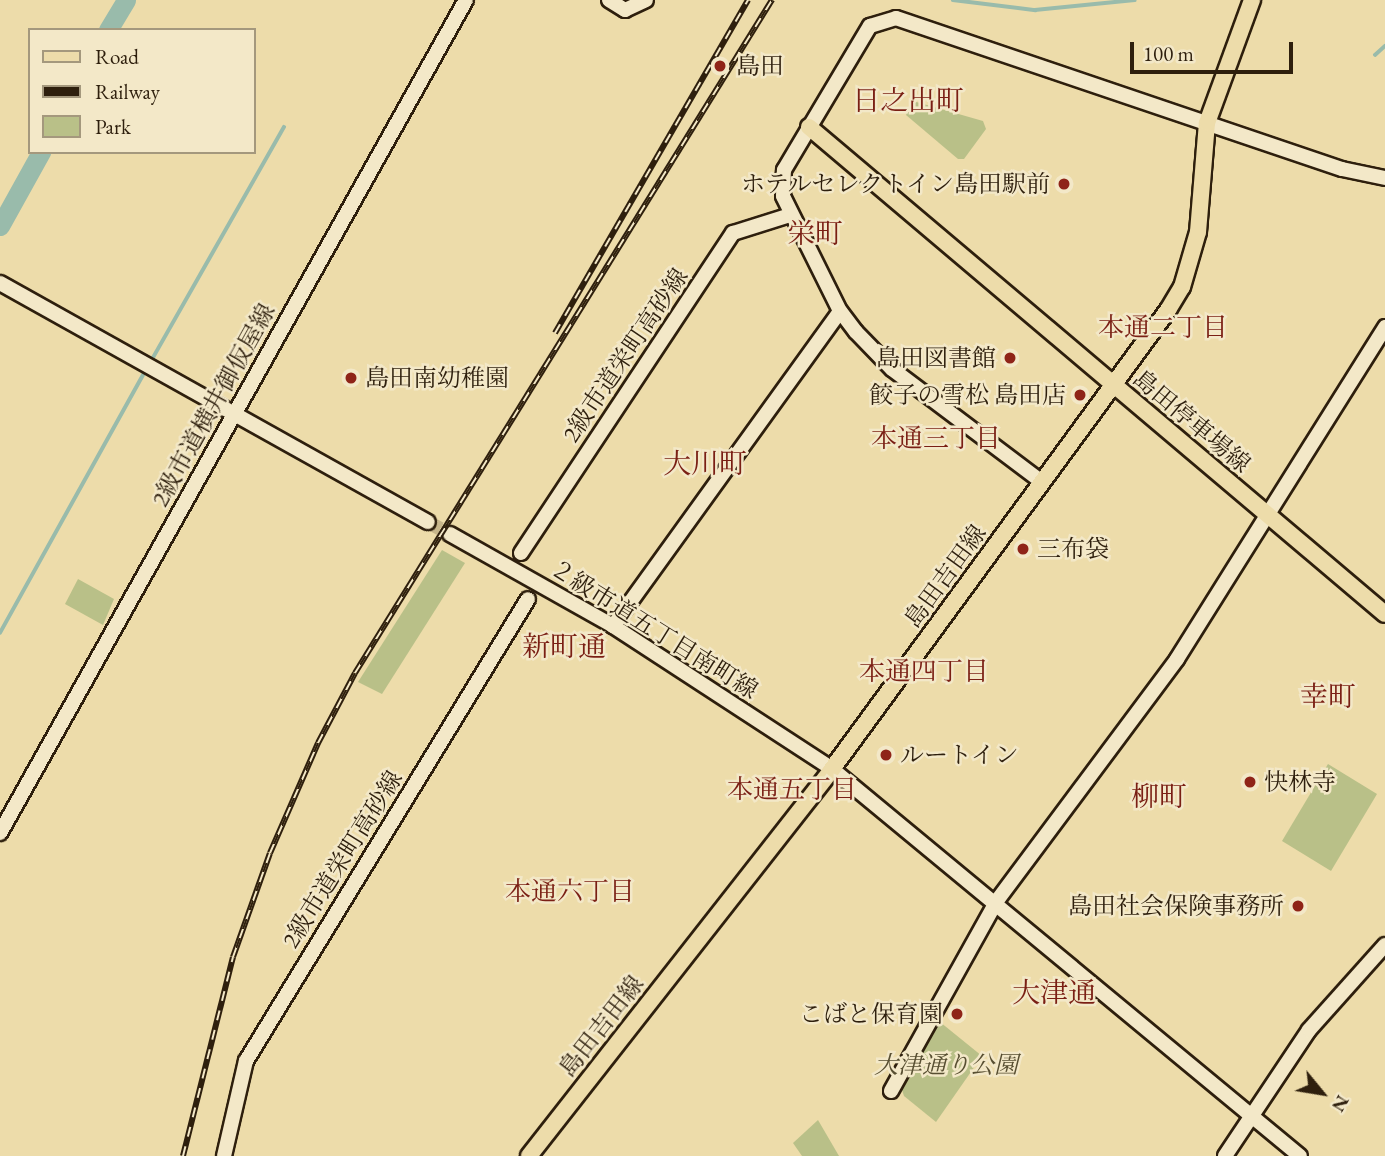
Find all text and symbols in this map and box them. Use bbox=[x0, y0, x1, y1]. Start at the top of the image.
legend bbox=[28, 28, 256, 154]
scale bar bbox=[1133, 28, 1296, 72]
text: 100 m bbox=[1143, 40, 1194, 67]
text: Road bbox=[95, 43, 139, 70]
place label: 島田 bbox=[736, 52, 784, 80]
marker: 島田 bbox=[710, 56, 730, 76]
text: Railway bbox=[95, 78, 160, 105]
district label: 日之出町 bbox=[852, 83, 964, 117]
text: Park bbox=[95, 113, 131, 140]
place label: ホテルセレクトイン島田駅前 bbox=[738, 170, 1050, 198]
marker: ホテルセレクトイン島田駅前 bbox=[1056, 176, 1072, 192]
district label: 栄町 bbox=[787, 216, 843, 250]
street label: 2級市道栄町高砂線 bbox=[556, 263, 694, 447]
street label: 2級市道横井御仮屋線 bbox=[145, 299, 281, 511]
district label: 本通二丁目 bbox=[1098, 312, 1228, 344]
place label: 島田図書館 bbox=[876, 344, 996, 372]
marker: 島田図書館 bbox=[1002, 350, 1018, 366]
place label: 島田南幼稚園 bbox=[365, 364, 509, 392]
street label: 島田停車場線 bbox=[1128, 364, 1256, 478]
marker: 島田南幼稚園 bbox=[343, 370, 359, 386]
place label: 餃子の雪松 島田店 bbox=[869, 381, 1066, 409]
marker: 餃子の雪松 島田店 bbox=[1072, 387, 1088, 403]
district label: 本通三丁目 bbox=[871, 423, 1001, 455]
district label: 大川町 bbox=[663, 446, 747, 480]
street label: 島田吉田線 bbox=[898, 519, 992, 633]
place label: 三布袋 bbox=[1037, 535, 1109, 563]
marker: 三布袋 bbox=[1015, 541, 1031, 557]
street label: ２級市道五丁目南町線 bbox=[545, 553, 763, 705]
district label: 新町通 bbox=[522, 629, 606, 663]
district label: 本通四丁目 bbox=[859, 656, 989, 688]
district label: 幸町 bbox=[1300, 679, 1356, 713]
place label: ルートイン bbox=[900, 741, 1020, 769]
marker: ルートイン bbox=[878, 747, 894, 763]
street label: 2級市道栄町高砂線 bbox=[276, 765, 408, 953]
place label: 快林寺 bbox=[1264, 768, 1336, 796]
district label: 本通五丁目 bbox=[727, 774, 857, 806]
marker: 快林寺 bbox=[1242, 774, 1258, 790]
district label: 柳町 bbox=[1131, 779, 1187, 813]
district label: 本通六丁目 bbox=[505, 876, 635, 908]
place label: 島田社会保険事務所 bbox=[1068, 892, 1284, 920]
marker: 島田社会保険事務所 bbox=[1290, 898, 1306, 914]
street label: 島田吉田線 bbox=[553, 970, 649, 1082]
district label: 大津通 bbox=[1012, 975, 1096, 1009]
place label: こばと保育園 bbox=[799, 1000, 943, 1028]
marker: こばと保育園 bbox=[949, 1006, 965, 1022]
park label: 大津通り公園 bbox=[874, 1051, 1018, 1079]
north arrow bbox=[1287, 1058, 1357, 1128]
text: N bbox=[1326, 1091, 1355, 1117]

